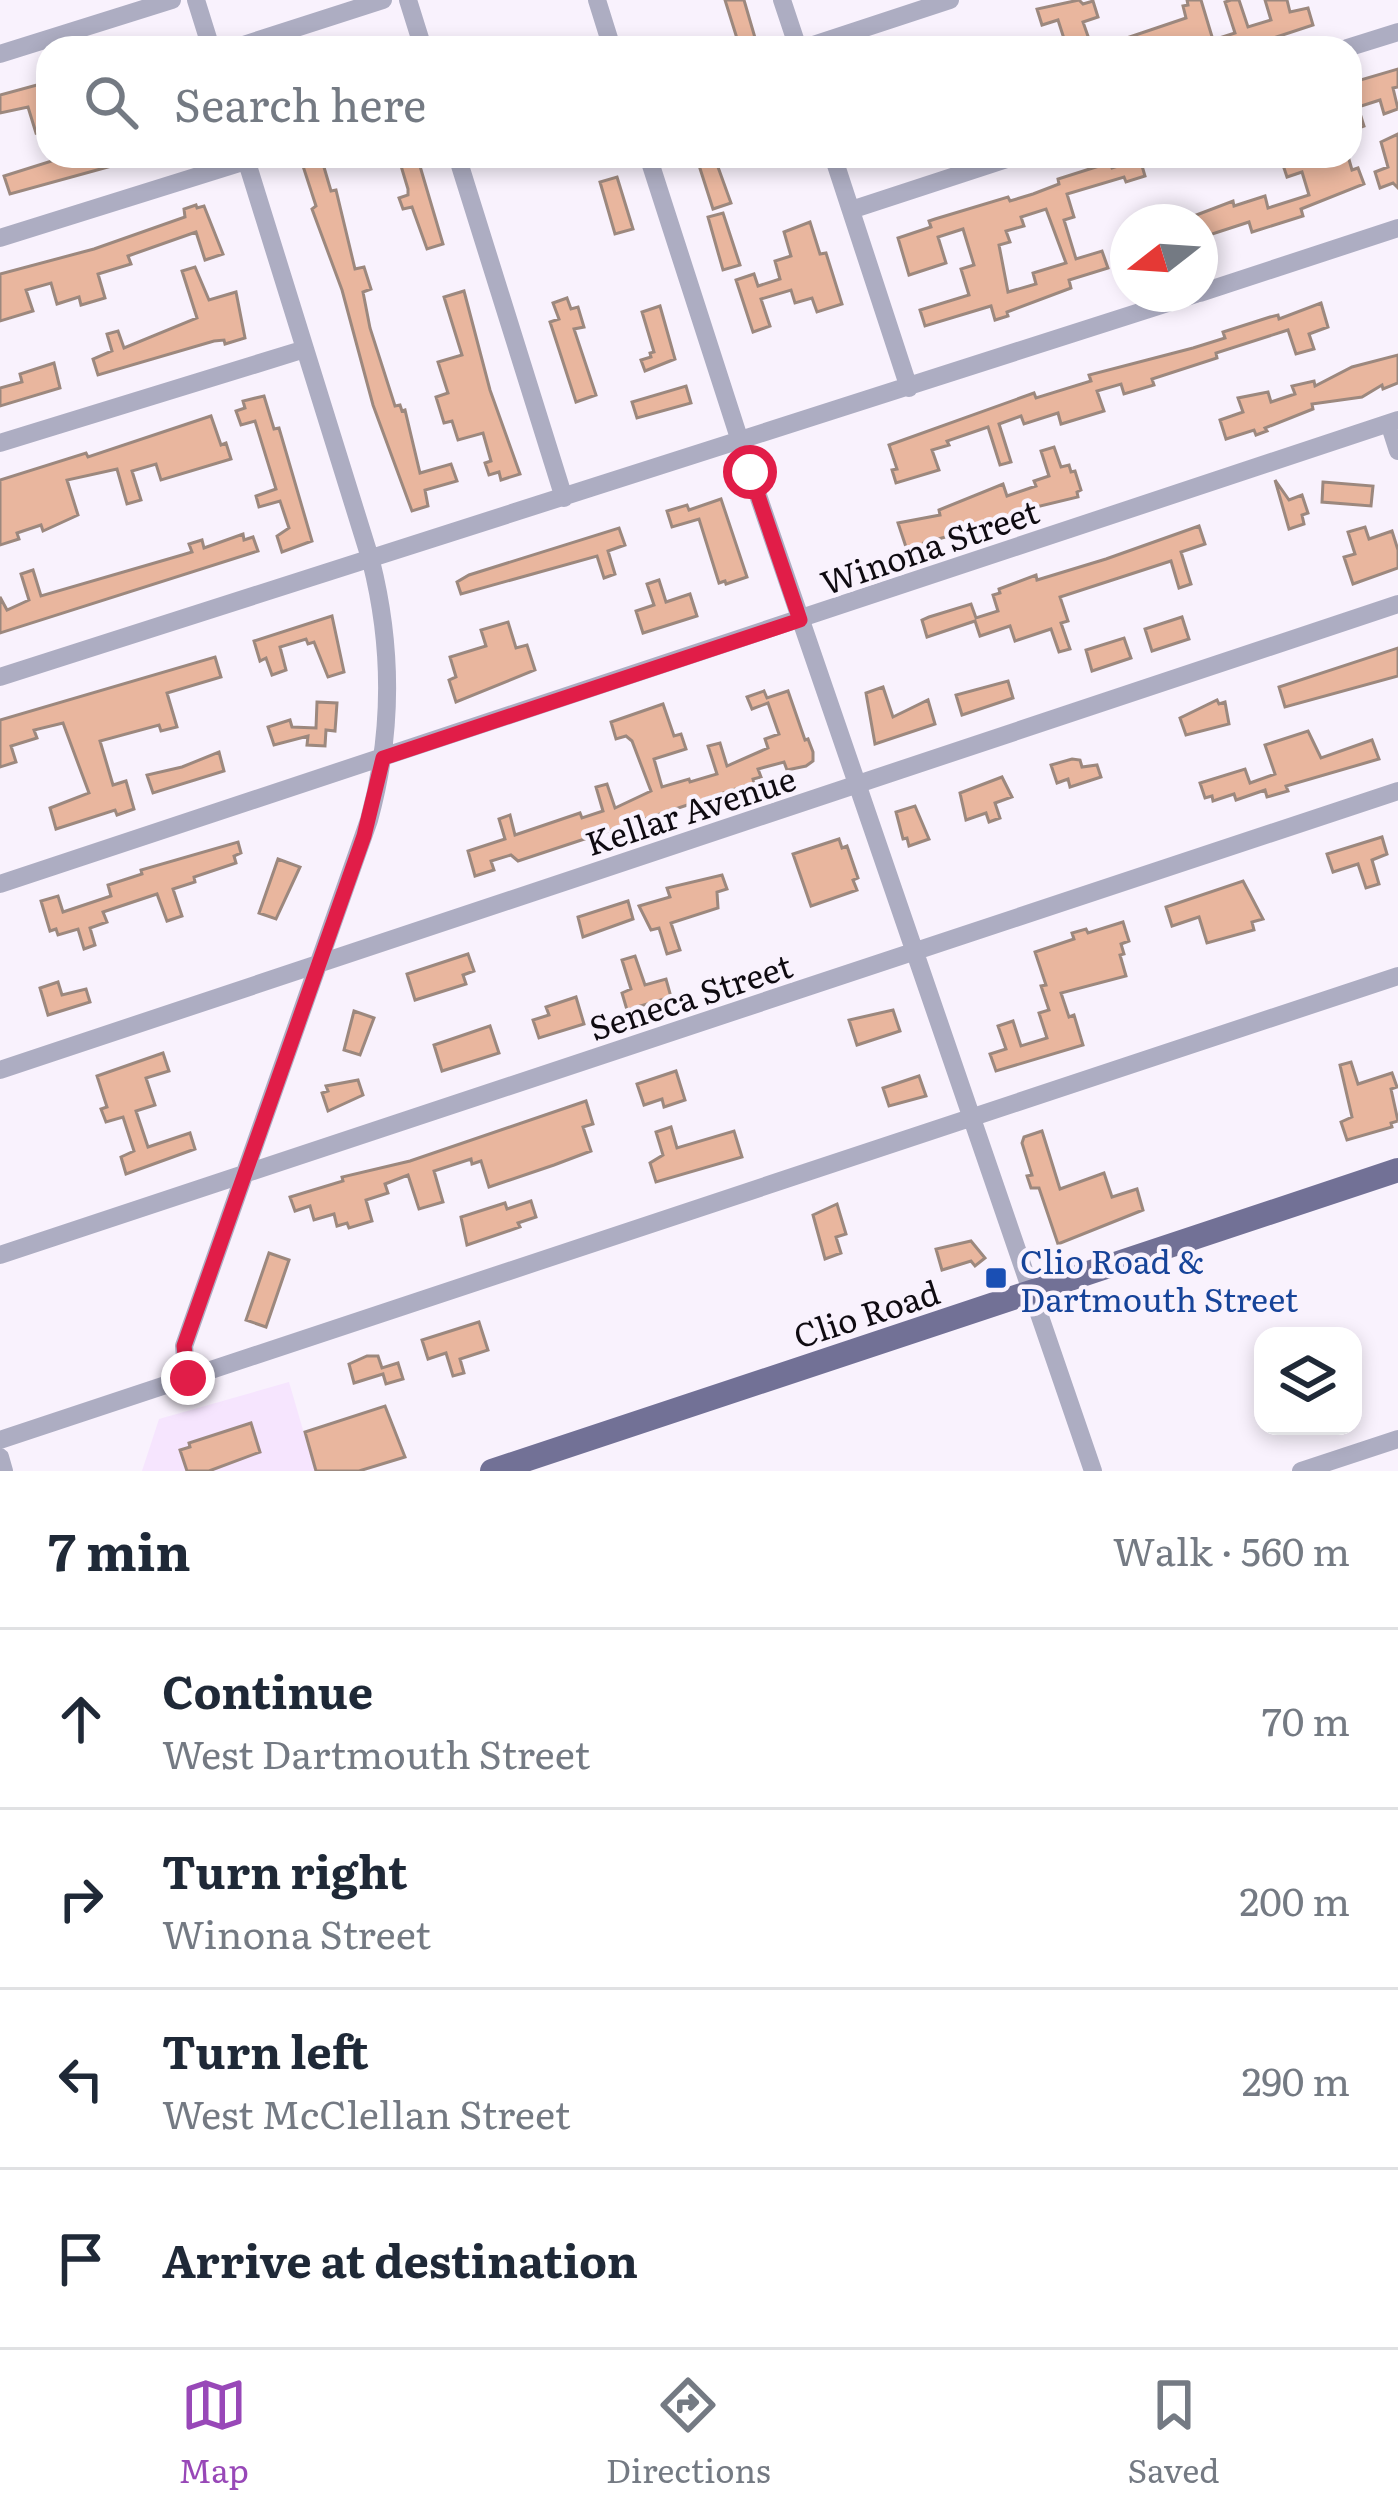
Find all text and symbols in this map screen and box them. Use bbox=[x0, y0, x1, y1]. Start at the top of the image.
search box bbox=[36, 36, 1362, 168]
icon: search bbox=[78, 69, 144, 135]
text: Search here bbox=[174, 69, 426, 136]
north arrow bbox=[1110, 204, 1218, 312]
route start bbox=[723, 445, 777, 499]
street label: Winona Street bbox=[813, 485, 1045, 605]
street label: Kellar Avenue bbox=[579, 752, 801, 866]
street label: Seneca Street bbox=[582, 939, 798, 1051]
place label: Clio Road & Dartmouth Street bbox=[1020, 1235, 1299, 1322]
street label: Clio Road bbox=[787, 1265, 945, 1359]
marker: Clio Road & Dartmouth Street bbox=[983, 1265, 1009, 1291]
map controls bbox=[1254, 1327, 1362, 1435]
button: layers bbox=[1254, 1327, 1362, 1435]
route end bbox=[161, 1351, 215, 1405]
text: 7 min bbox=[48, 1511, 191, 1587]
text: Walk · 560 m bbox=[1113, 1520, 1350, 1578]
text: Continue bbox=[162, 1656, 373, 1723]
icon: ahead bbox=[48, 1686, 114, 1752]
text: 70 m bbox=[1262, 1690, 1350, 1748]
text: West Dartmouth Street bbox=[162, 1723, 590, 1781]
text: Turn right bbox=[162, 1836, 408, 1903]
icon: right bbox=[48, 1866, 114, 1932]
text: 200 m bbox=[1240, 1870, 1350, 1928]
text: Winona Street bbox=[162, 1903, 431, 1961]
text: Turn left bbox=[162, 2016, 369, 2083]
icon: left bbox=[48, 2046, 114, 2112]
text: 290 m bbox=[1242, 2050, 1350, 2108]
text: West McClellan Street bbox=[162, 2083, 571, 2141]
text: Arrive at destination bbox=[162, 2225, 638, 2292]
icon: arrive bbox=[48, 2226, 114, 2292]
tab: Map bbox=[178, 2372, 249, 2493]
tab: Directions bbox=[606, 2372, 771, 2493]
tab: Saved bbox=[1128, 2372, 1220, 2493]

